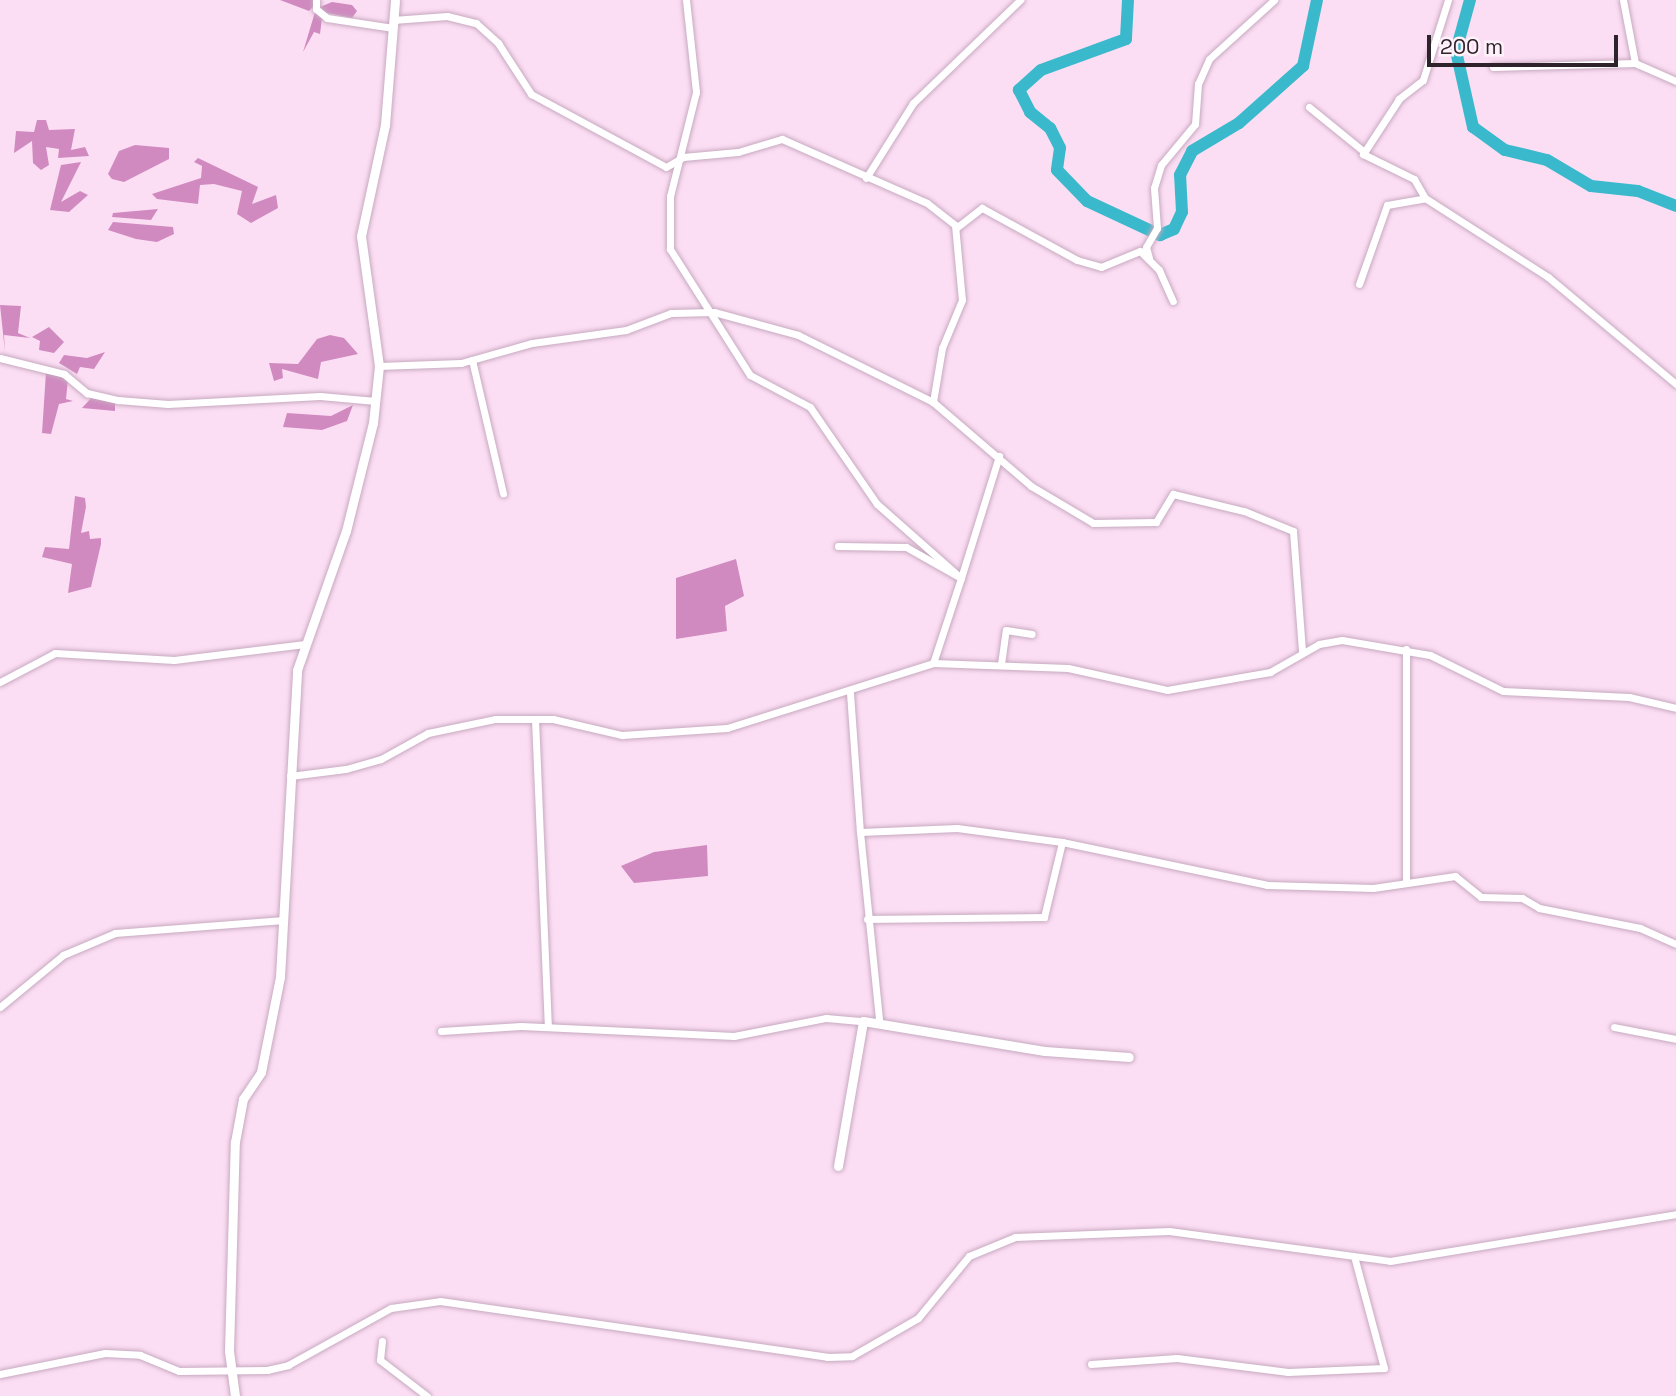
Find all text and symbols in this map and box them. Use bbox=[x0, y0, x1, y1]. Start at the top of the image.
scale bar bbox=[1431, 21, 1622, 65]
text: 200 m bbox=[1440, 33, 1503, 60]

